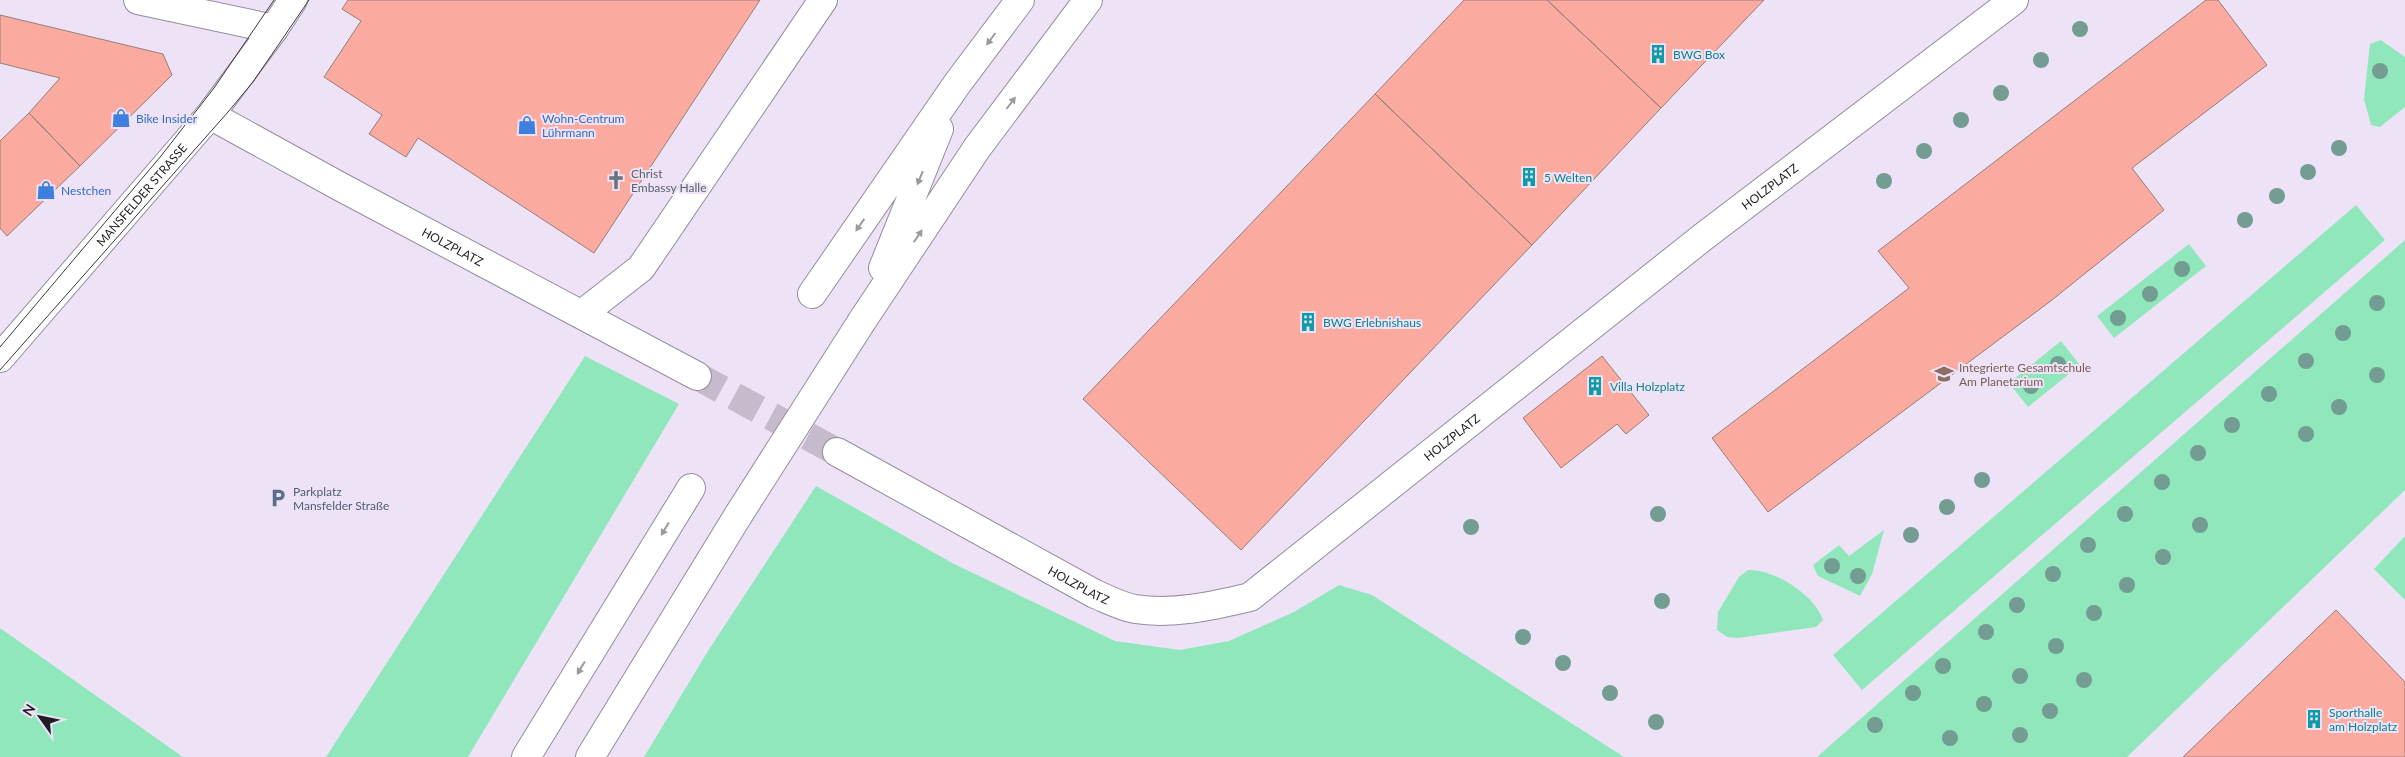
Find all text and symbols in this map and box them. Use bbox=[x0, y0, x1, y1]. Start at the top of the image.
one-way arrow bbox=[986, 32, 996, 46]
building icon: BWG Box bbox=[1647, 43, 1669, 65]
place label: BWG Box bbox=[1673, 47, 1725, 62]
one-way arrow bbox=[1006, 96, 1016, 110]
shop icon: Bike Insider bbox=[110, 107, 132, 129]
place label: Bike Insider bbox=[136, 111, 198, 126]
place label: Wohn-Centrum Lührmann bbox=[542, 111, 625, 140]
shop icon: Wohn-Centrum Lührmann bbox=[516, 114, 538, 136]
street label: MANSFELDER STRASSE bbox=[93, 140, 190, 249]
street label: HOLZPLATZ bbox=[1738, 160, 1801, 213]
place label: Christ Embassy Halle bbox=[631, 166, 707, 195]
building icon: 5 Welten bbox=[1518, 166, 1540, 188]
church icon: Christ Embassy Halle bbox=[605, 169, 627, 191]
one-way arrow bbox=[915, 170, 923, 185]
place label: 5 Welten bbox=[1544, 170, 1592, 185]
shop icon: Nestchen bbox=[35, 179, 57, 201]
place label: Nestchen bbox=[61, 183, 111, 198]
one-way arrow bbox=[855, 218, 865, 231]
street label: HOLZPLATZ bbox=[420, 224, 486, 269]
one-way arrow bbox=[914, 230, 923, 243]
building icon: BWG Erlebnishaus bbox=[1297, 311, 1319, 333]
place label: BWG Erlebnishaus bbox=[1323, 315, 1421, 330]
place label: Integrierte Gesamtschule Am Planetarium bbox=[1959, 360, 2091, 389]
school or university icon: Integrierte Gesamtschule Am Planetarium bbox=[1933, 363, 1955, 385]
building icon: Villa Holzplatz bbox=[1584, 375, 1606, 397]
place label: Villa Holzplatz bbox=[1610, 379, 1685, 394]
street label: HOLZPLATZ bbox=[1420, 410, 1482, 464]
place label: Parkplatz Mansfelder Straße bbox=[293, 484, 389, 513]
parking icon: Parkplatz Mansfelder Straße bbox=[267, 487, 289, 509]
one-way arrow bbox=[661, 523, 670, 536]
street label: HOLZPLATZ bbox=[1046, 562, 1112, 607]
one-way arrow bbox=[576, 661, 585, 674]
north arrow bbox=[15, 692, 65, 742]
text: N bbox=[19, 700, 39, 719]
place label: Sporthalle am Holzplatz bbox=[2329, 705, 2398, 734]
building icon: Sporthalle am Holzplatz bbox=[2303, 708, 2325, 730]

